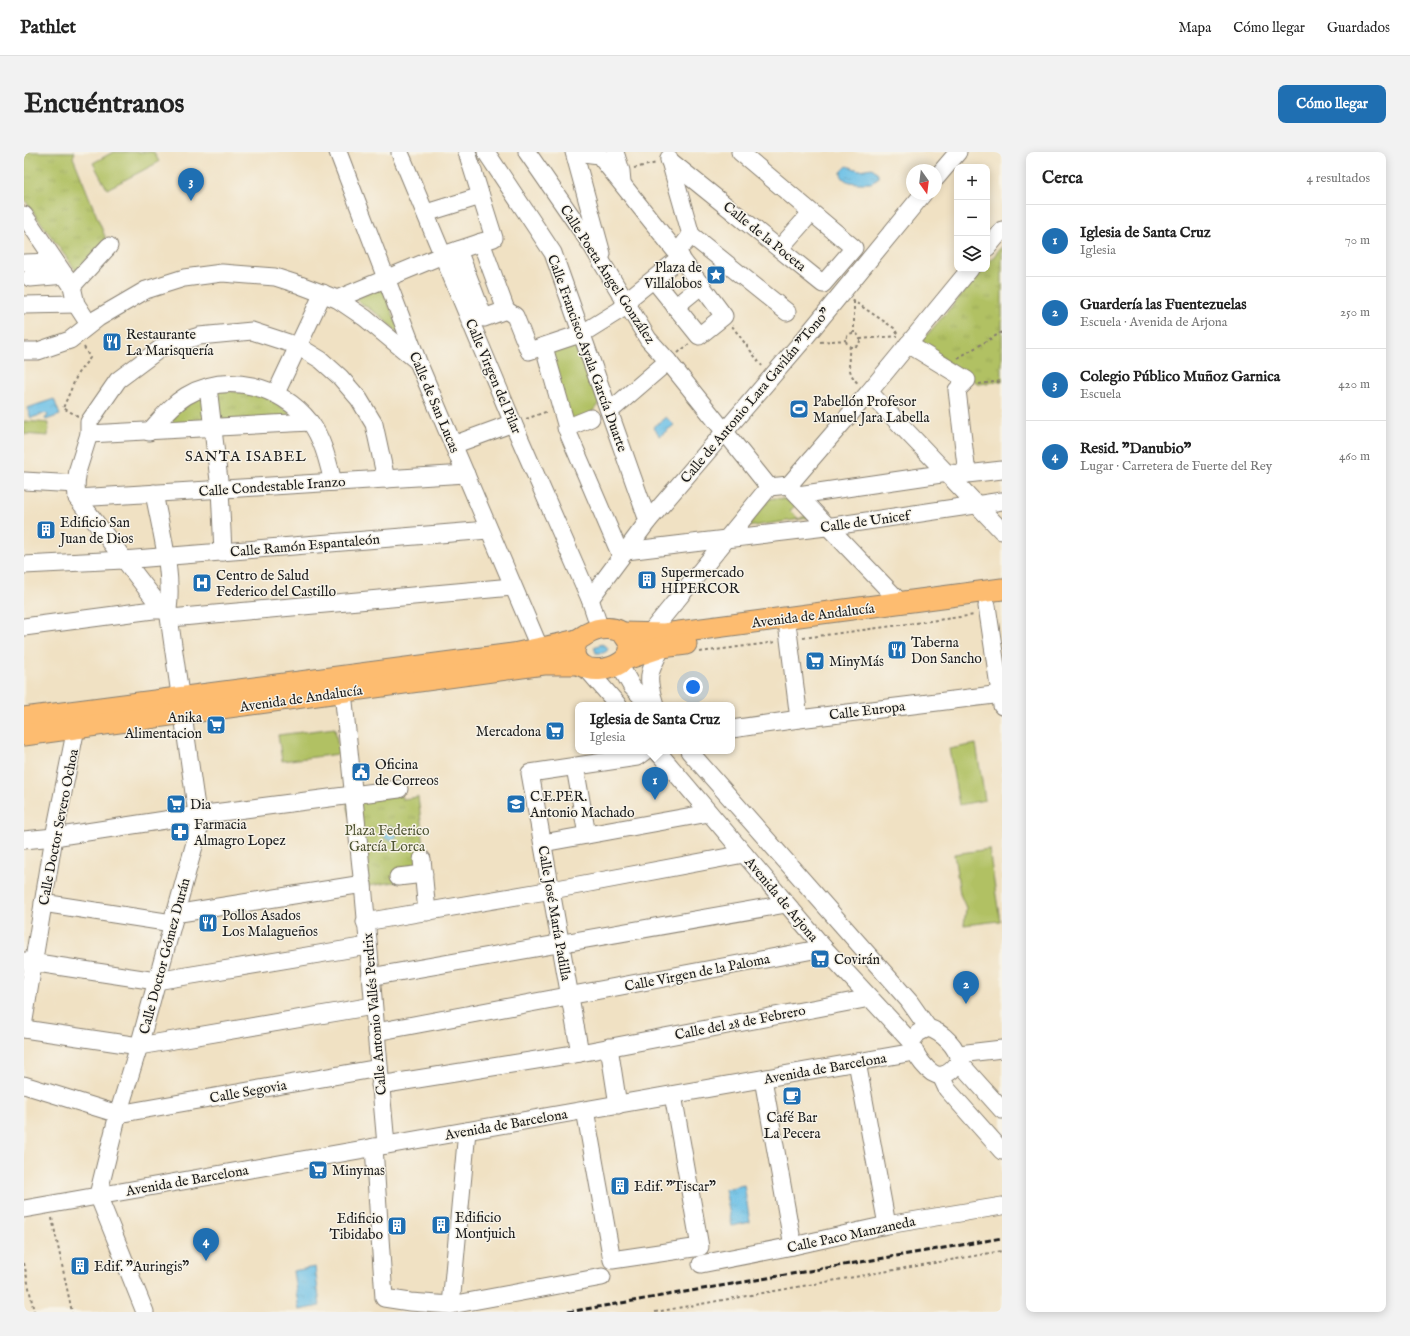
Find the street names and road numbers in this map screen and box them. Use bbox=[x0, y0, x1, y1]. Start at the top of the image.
street label: Calle de la Poceta bbox=[719, 198, 810, 276]
street label: Calle Poeta Ángel González bbox=[556, 201, 660, 348]
street label: Calle Francisco Ayala García Duarte bbox=[543, 252, 631, 455]
street label: Calle de Antonio Lara Gavilán "Tono" bbox=[677, 304, 835, 487]
street label: Calle Virgen del Pilar bbox=[461, 316, 525, 437]
street label: Calle de San Lucas bbox=[405, 349, 463, 456]
street label: Calle Condestable Iranzo bbox=[198, 473, 347, 501]
street label: Calle de Unicef bbox=[819, 506, 914, 537]
street label: Calle Ramón Espantaleón bbox=[229, 530, 381, 562]
street label: Avenida de Andalucía bbox=[750, 599, 877, 633]
street label: Avenida de Andalucía bbox=[238, 681, 365, 717]
street label: Calle Europa bbox=[828, 697, 907, 725]
street label: Calle Doctor Severo Ochoa bbox=[35, 747, 83, 907]
street label: Calle José María Padilla bbox=[533, 844, 575, 983]
street label: Avenida de Arjona bbox=[740, 853, 823, 946]
street label: Calle Doctor Gómez Durán bbox=[135, 876, 195, 1036]
street label: Calle Antonio Vallés Perdrix bbox=[359, 932, 391, 1096]
street label: Calle Virgen de la Paloma bbox=[623, 950, 772, 996]
street label: Calle del 28 de Febrero bbox=[673, 1001, 808, 1044]
street label: Avenida de Barcelona bbox=[762, 1049, 889, 1089]
street label: Calle Segovia bbox=[208, 1076, 289, 1108]
street label: Avenida de Barcelona bbox=[443, 1105, 570, 1145]
street label: Avenida de Barcelona bbox=[124, 1161, 251, 1201]
street label: Calle Paco Manzaneda bbox=[786, 1212, 918, 1257]

